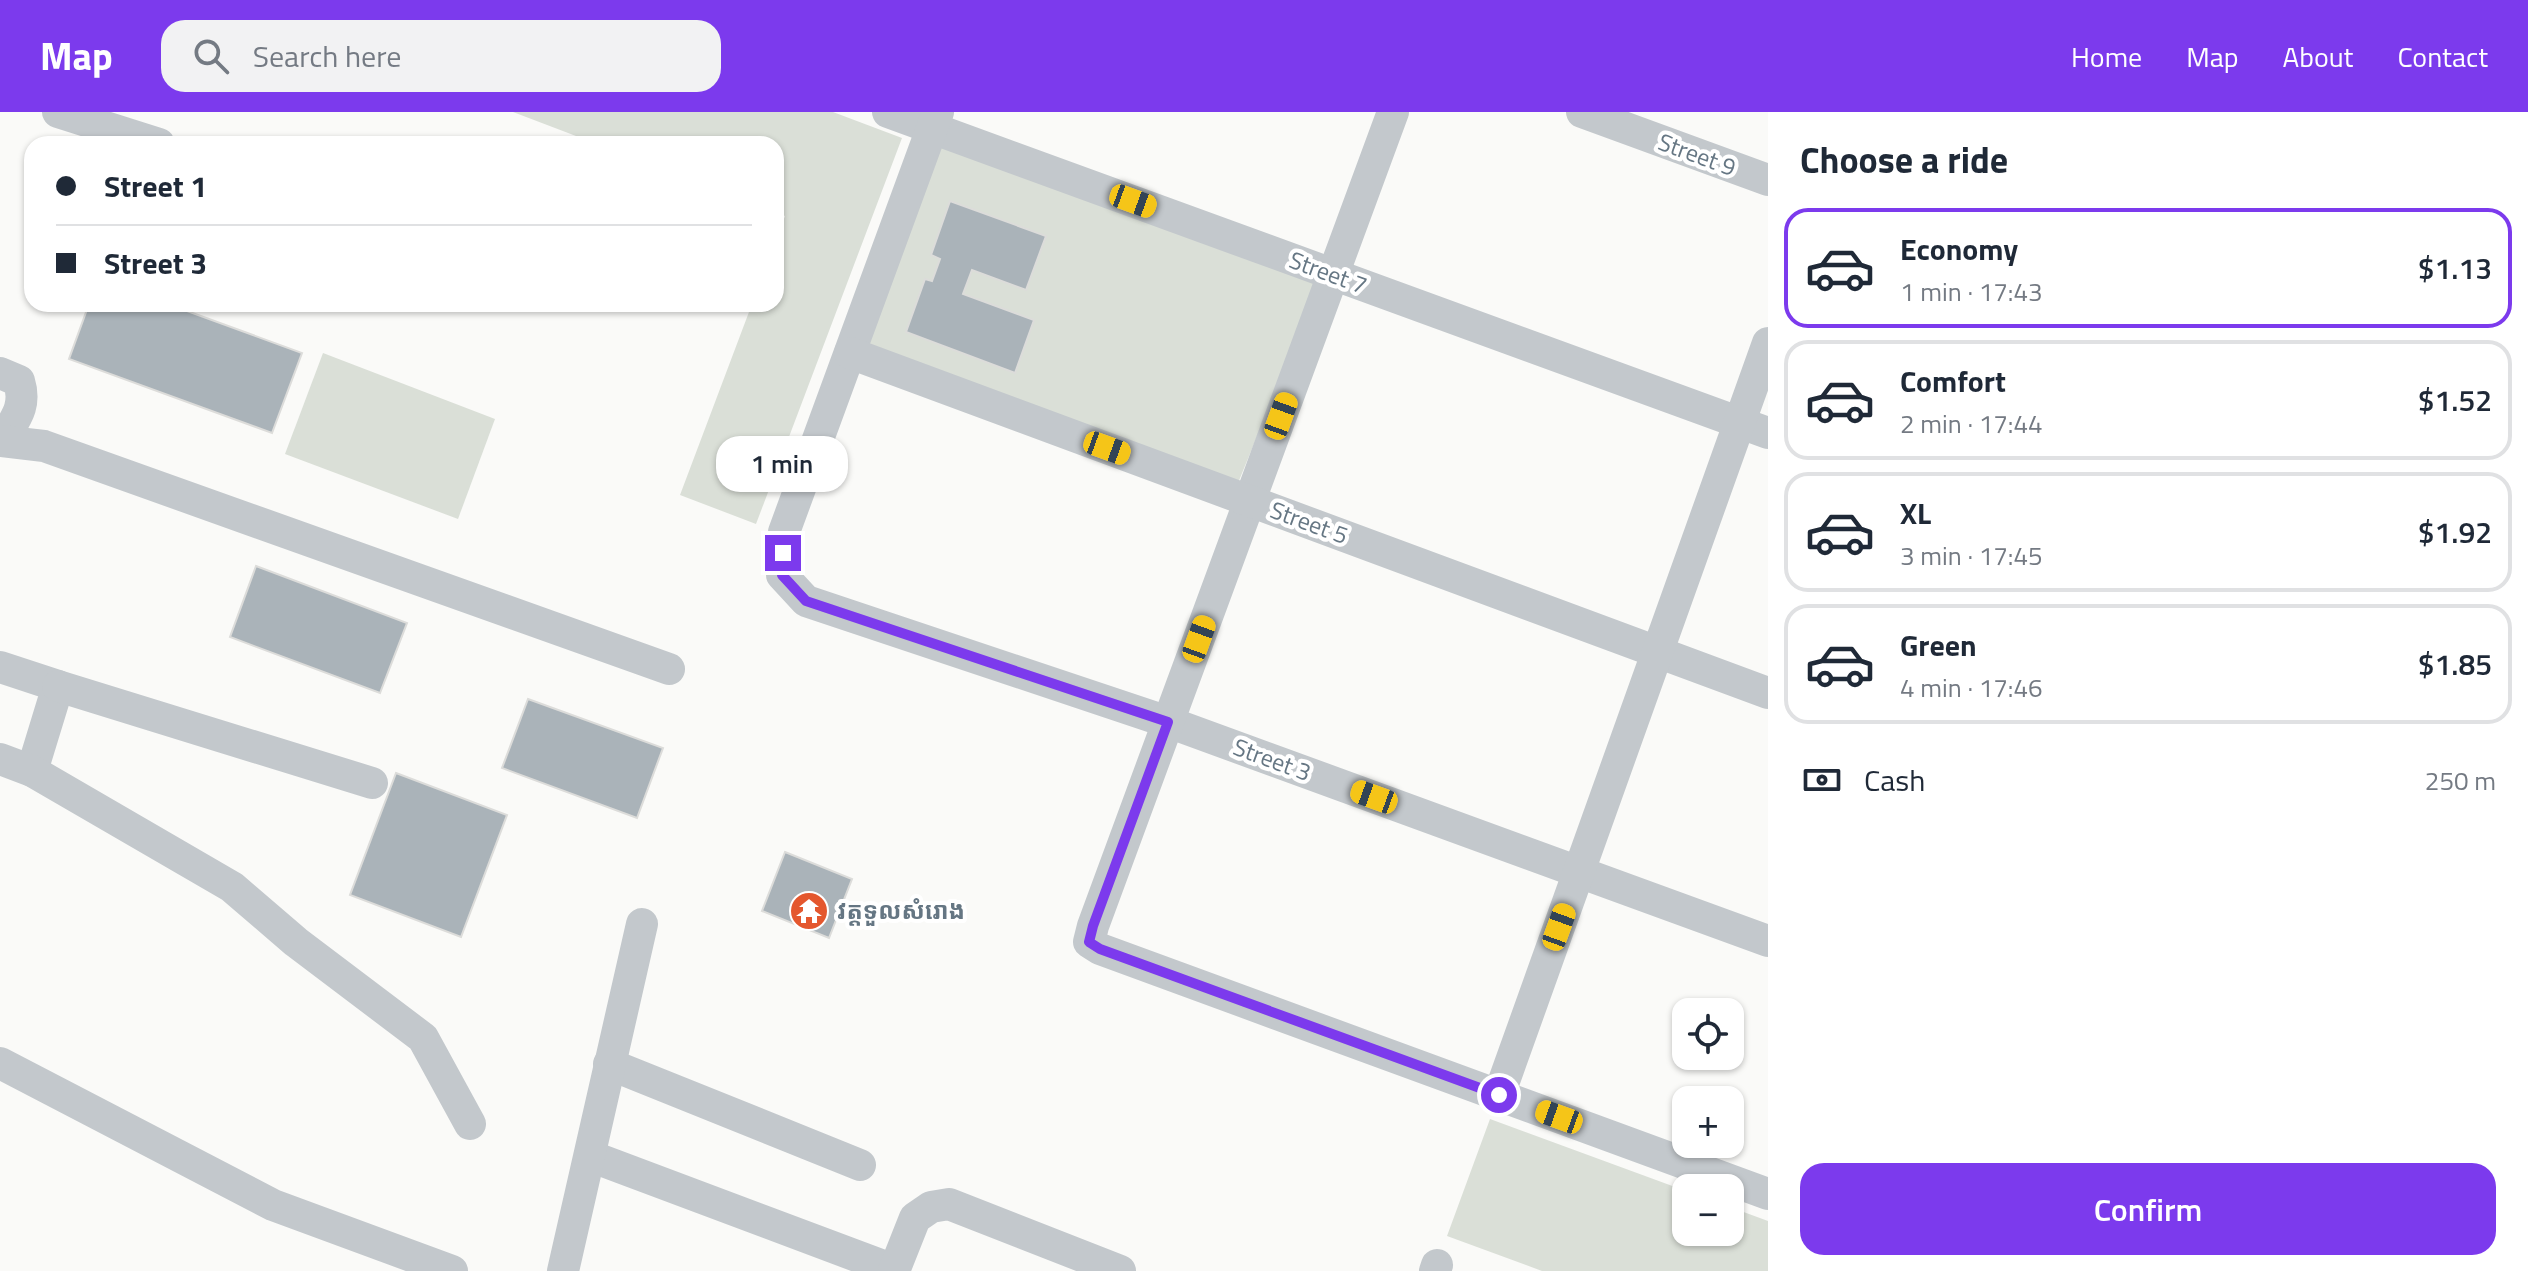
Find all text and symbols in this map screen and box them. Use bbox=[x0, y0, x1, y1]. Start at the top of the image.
search box bbox=[161, 20, 721, 92]
text: Map bbox=[40, 27, 113, 85]
text: Search here bbox=[253, 33, 402, 79]
icon: search bbox=[189, 34, 233, 78]
text: Home bbox=[2071, 35, 2142, 78]
text: Map bbox=[2186, 35, 2239, 78]
text: About bbox=[2283, 35, 2353, 78]
text: Contact bbox=[2397, 35, 2488, 78]
street label: Street 9 bbox=[1653, 123, 1741, 185]
text: Choose a ride bbox=[1800, 132, 2008, 187]
text: Street 1 bbox=[104, 163, 207, 209]
car bbox=[1106, 182, 1160, 220]
text: Economy bbox=[1900, 226, 2018, 272]
icon: car bbox=[1804, 232, 1876, 304]
text: Street 3 bbox=[104, 240, 207, 286]
street label: Street 7 bbox=[1284, 241, 1372, 303]
text: $1.13 bbox=[2418, 245, 2492, 291]
text: 1 min · 17:43 bbox=[1900, 272, 2043, 311]
text: Comfort bbox=[1900, 358, 2006, 404]
icon: car bbox=[1804, 364, 1876, 436]
text: $1.52 bbox=[2418, 377, 2492, 423]
car bbox=[1262, 389, 1300, 443]
text: 2 min · 17:44 bbox=[1900, 404, 2043, 443]
car bbox=[1080, 429, 1134, 467]
callout: 1 min bbox=[717, 437, 849, 493]
text: 1 min bbox=[751, 444, 813, 483]
text: XL bbox=[1900, 490, 1931, 536]
street label: Street 5 bbox=[1265, 491, 1353, 553]
icon: car bbox=[1804, 496, 1876, 568]
text: $1.92 bbox=[2418, 509, 2492, 555]
route end bbox=[765, 535, 801, 571]
text: 3 min · 17:45 bbox=[1900, 536, 2043, 575]
car bbox=[1180, 612, 1218, 666]
text: Green bbox=[1900, 622, 1977, 668]
icon: car bbox=[1804, 628, 1876, 700]
text: $1.85 bbox=[2418, 641, 2492, 687]
text: 4 min · 17:46 bbox=[1900, 668, 2043, 707]
street label: Street 3 bbox=[1228, 728, 1316, 790]
text: Cash bbox=[1864, 757, 1925, 803]
icon: cash bbox=[1800, 758, 1844, 802]
text: 250 m bbox=[2425, 761, 2496, 800]
car bbox=[1347, 778, 1401, 816]
temple icon: វត្តទួលសំរោង bbox=[788, 890, 830, 932]
place label: វត្តទួលសំរោង bbox=[837, 892, 965, 928]
car bbox=[1540, 900, 1578, 954]
map controls bbox=[1672, 998, 1744, 1246]
button: locate bbox=[1672, 998, 1744, 1070]
route start bbox=[1481, 1077, 1517, 1113]
button: + bbox=[1672, 1086, 1744, 1158]
car bbox=[1532, 1098, 1586, 1136]
button: Confirm bbox=[1800, 1163, 2496, 1255]
button: − bbox=[1672, 1174, 1744, 1246]

